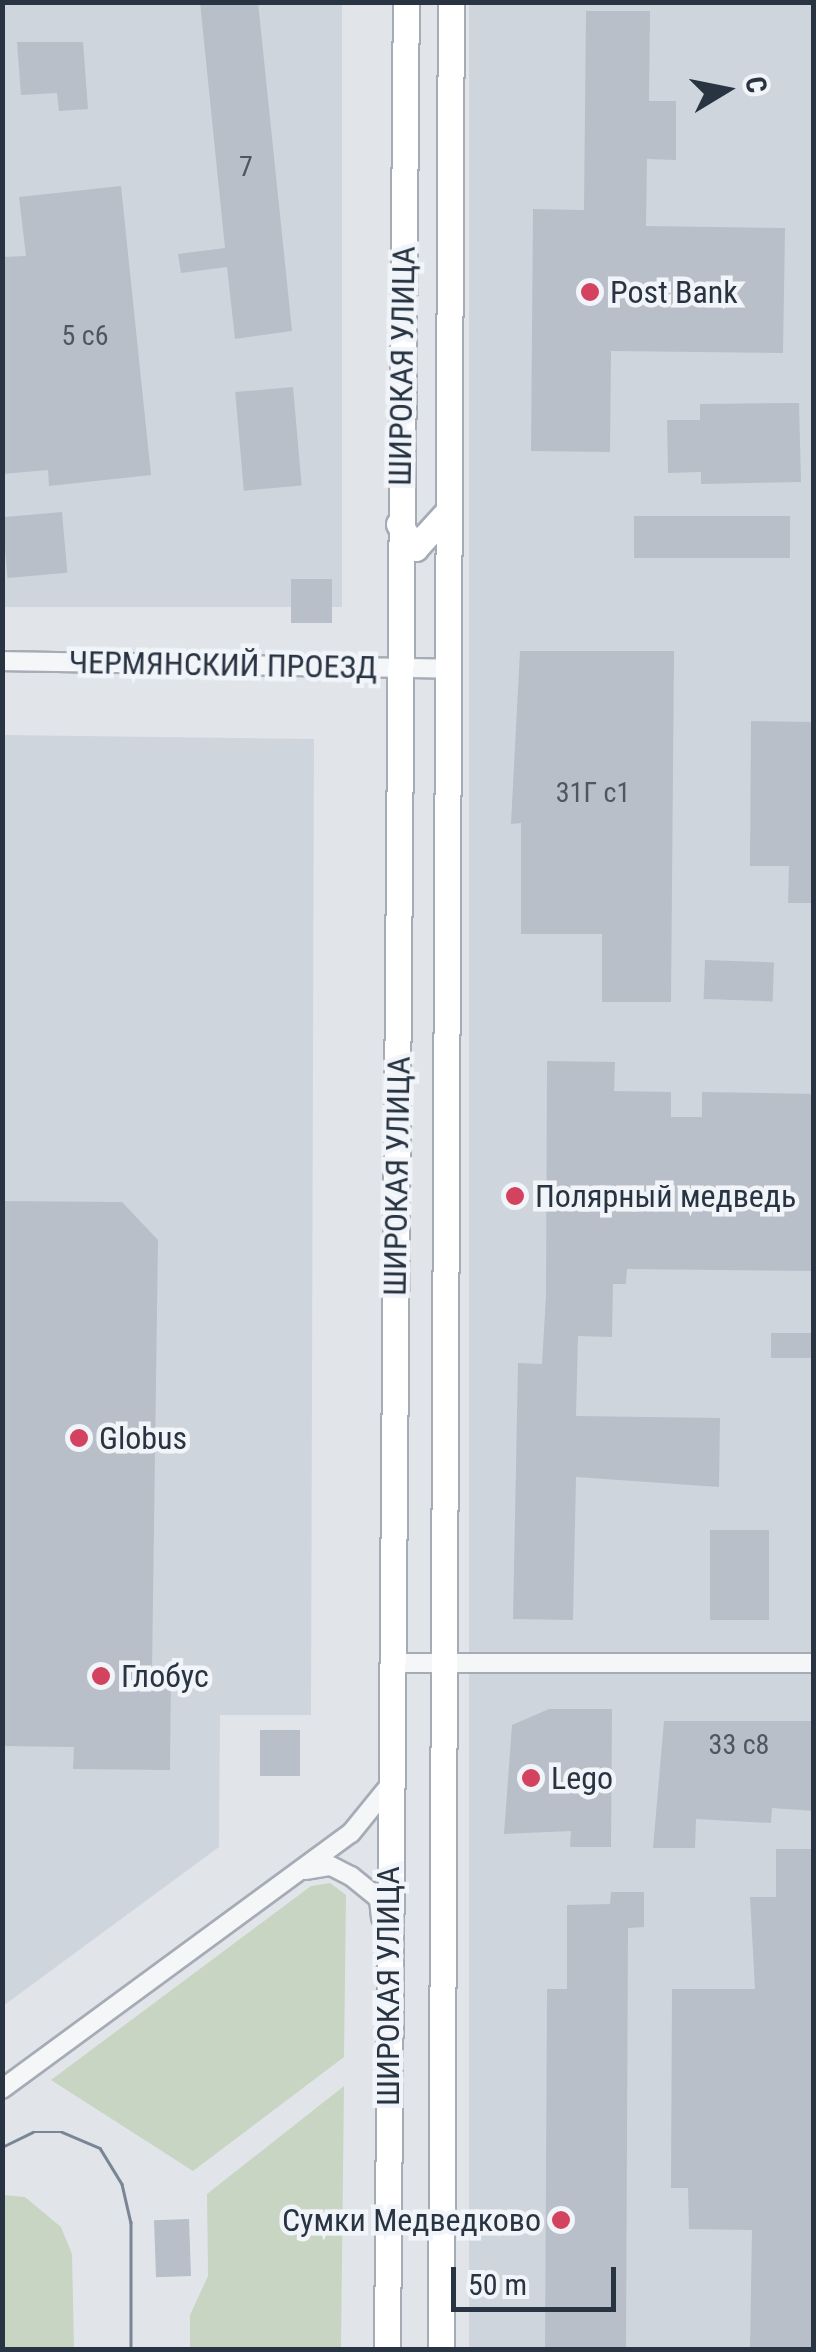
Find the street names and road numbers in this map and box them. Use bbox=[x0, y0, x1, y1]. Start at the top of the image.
street label: ШИРОКАЯ УЛИЦА bbox=[381, 246, 423, 486]
street label: ЧЕРМЯНСКИЙ ПРОЕЗД bbox=[69, 643, 377, 687]
street label: ШИРОКАЯ УЛИЦА bbox=[376, 1056, 418, 1296]
street label: ШИРОКАЯ УЛИЦА bbox=[369, 1866, 407, 2106]

